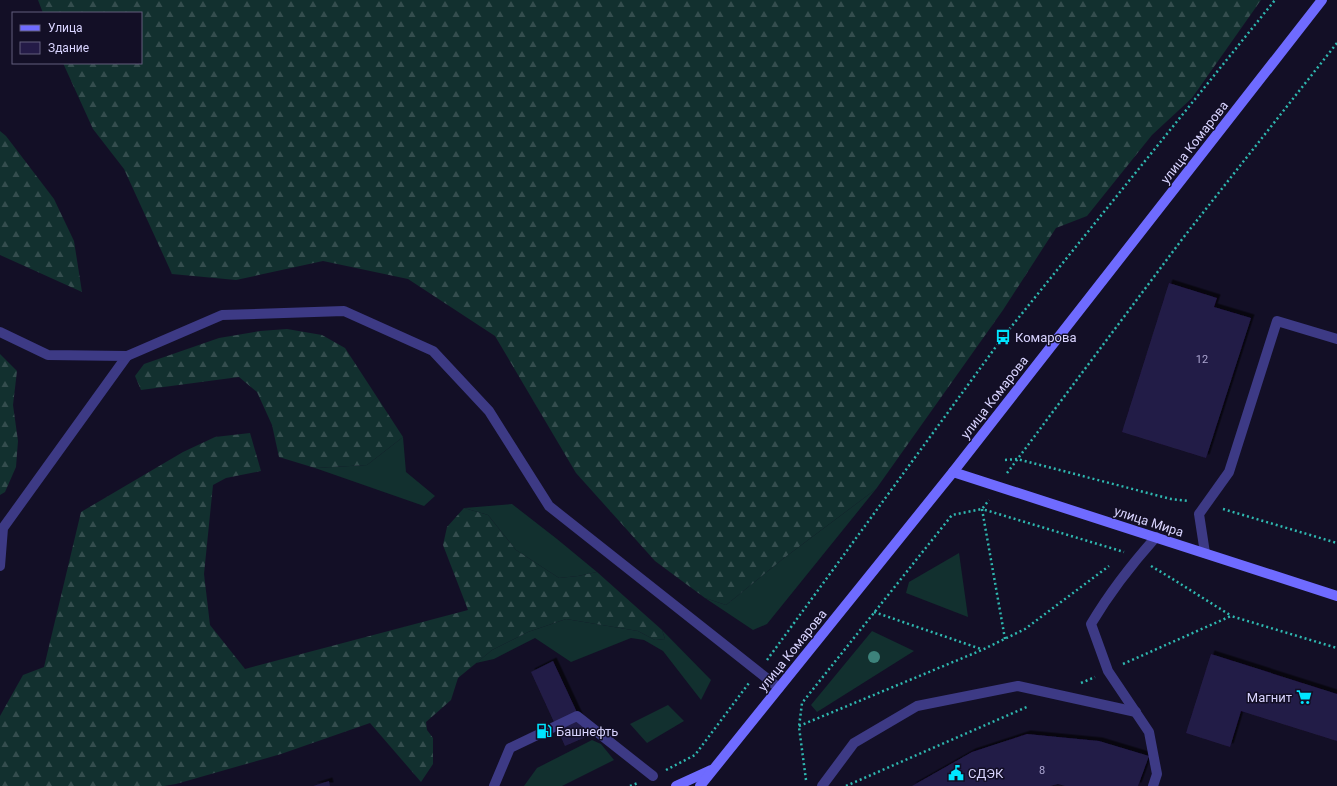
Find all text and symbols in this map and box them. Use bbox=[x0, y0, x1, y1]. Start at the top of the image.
legend bbox=[12, 12, 142, 64]
text: Улица bbox=[48, 21, 83, 35]
text: Здание bbox=[48, 41, 89, 55]
street label: улица Комарова bbox=[1158, 98, 1231, 187]
bus stop icon: Комарова bbox=[994, 328, 1012, 346]
place label: Комарова bbox=[1015, 330, 1077, 345]
street label: улица Комарова bbox=[958, 353, 1031, 442]
house number: 12 bbox=[1196, 353, 1208, 366]
street label: улица Мира bbox=[1112, 503, 1185, 540]
street label: улица Комарова bbox=[755, 607, 830, 694]
supermarket icon: Магнит bbox=[1295, 688, 1313, 706]
place label: Магнит bbox=[1247, 690, 1292, 705]
fuel station icon: Башнефть bbox=[535, 722, 553, 740]
place label: Башнефть bbox=[556, 724, 618, 739]
public building icon: СДЭК bbox=[947, 764, 965, 782]
house number: 8 bbox=[1039, 764, 1045, 777]
place label: СДЭК bbox=[968, 766, 1004, 781]

